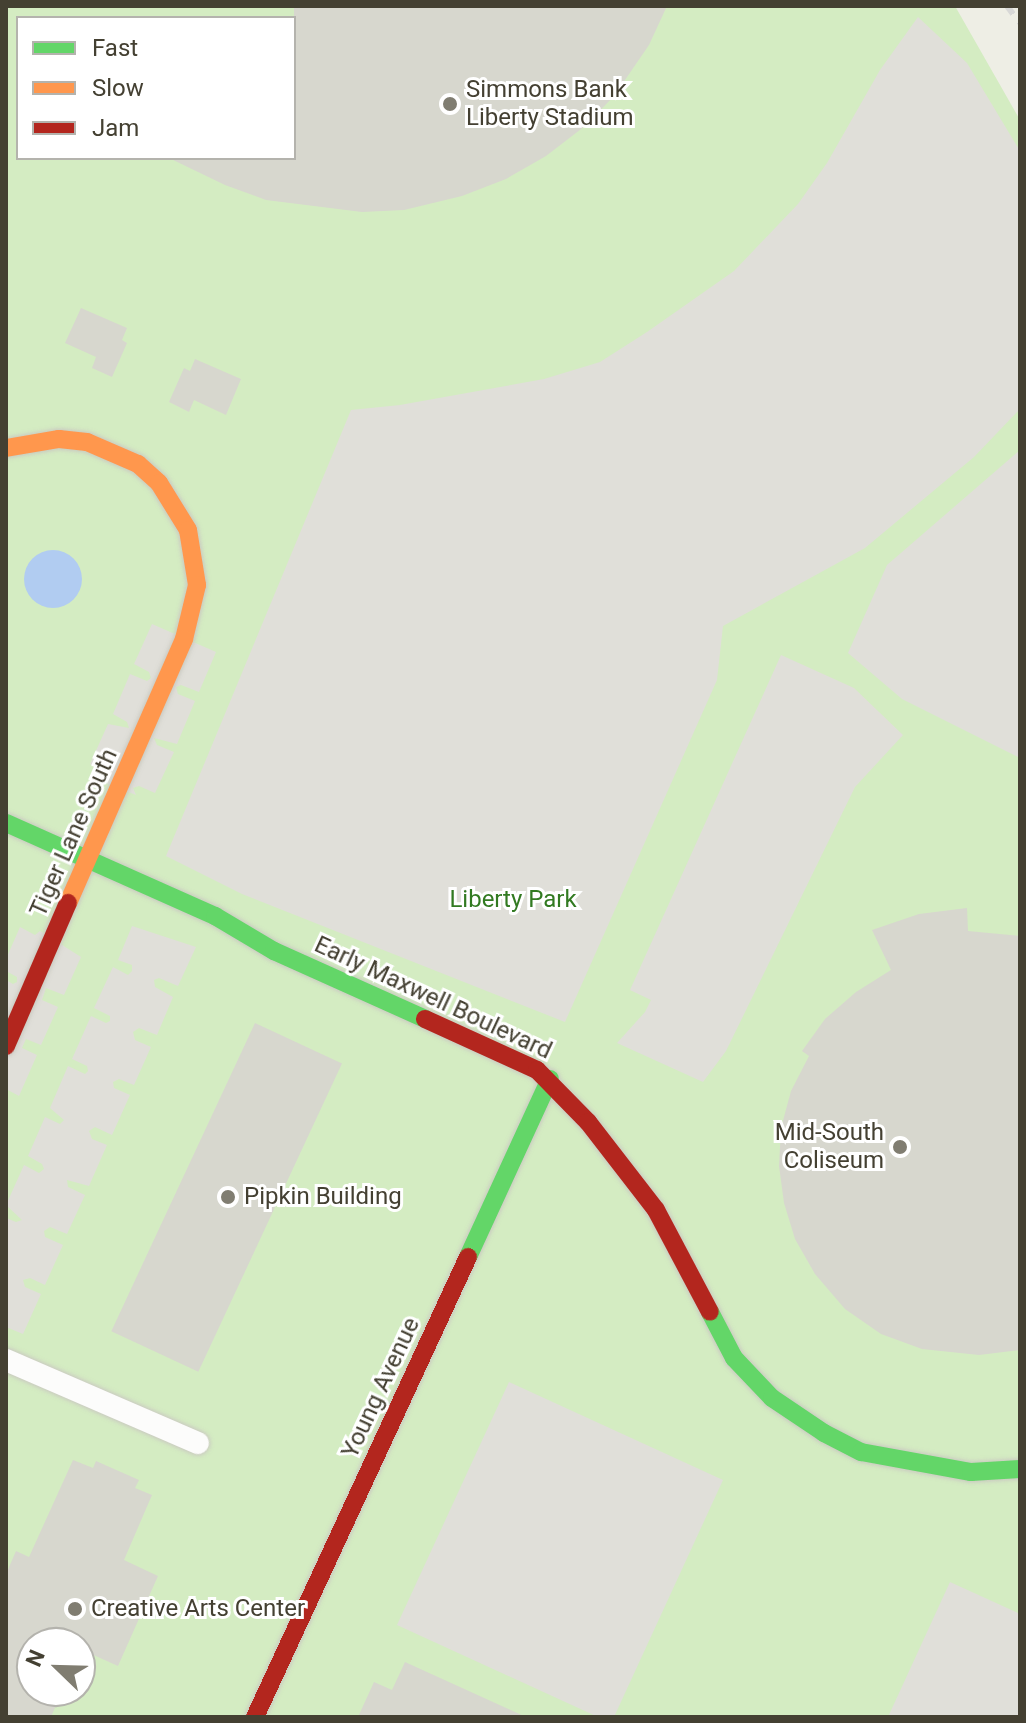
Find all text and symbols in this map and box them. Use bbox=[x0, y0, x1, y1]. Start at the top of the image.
legend bbox=[16, 16, 296, 160]
text: Fast bbox=[92, 34, 138, 62]
text: Slow bbox=[92, 74, 144, 102]
place label: Simmons Bank Liberty Stadium bbox=[466, 76, 634, 132]
marker: Simmons Bank Liberty Stadium bbox=[441, 95, 459, 113]
text: Jam bbox=[92, 114, 139, 142]
street label: Tiger Lane South bbox=[24, 745, 124, 921]
park label: Liberty Park bbox=[449, 886, 577, 914]
street label: Early Maxwell Boulevard bbox=[310, 930, 556, 1066]
place label: Mid-South Coliseum bbox=[775, 1119, 884, 1175]
marker: Mid-South Coliseum bbox=[891, 1138, 909, 1156]
place label: Pipkin Building bbox=[244, 1183, 402, 1211]
marker: Pipkin Building bbox=[219, 1188, 237, 1206]
street label: Young Avenue bbox=[336, 1313, 426, 1463]
place label: Creative Arts Center bbox=[91, 1595, 305, 1623]
marker: Creative Arts Center bbox=[66, 1600, 84, 1618]
north arrow bbox=[16, 1627, 96, 1707]
text: N bbox=[21, 1646, 50, 1670]

